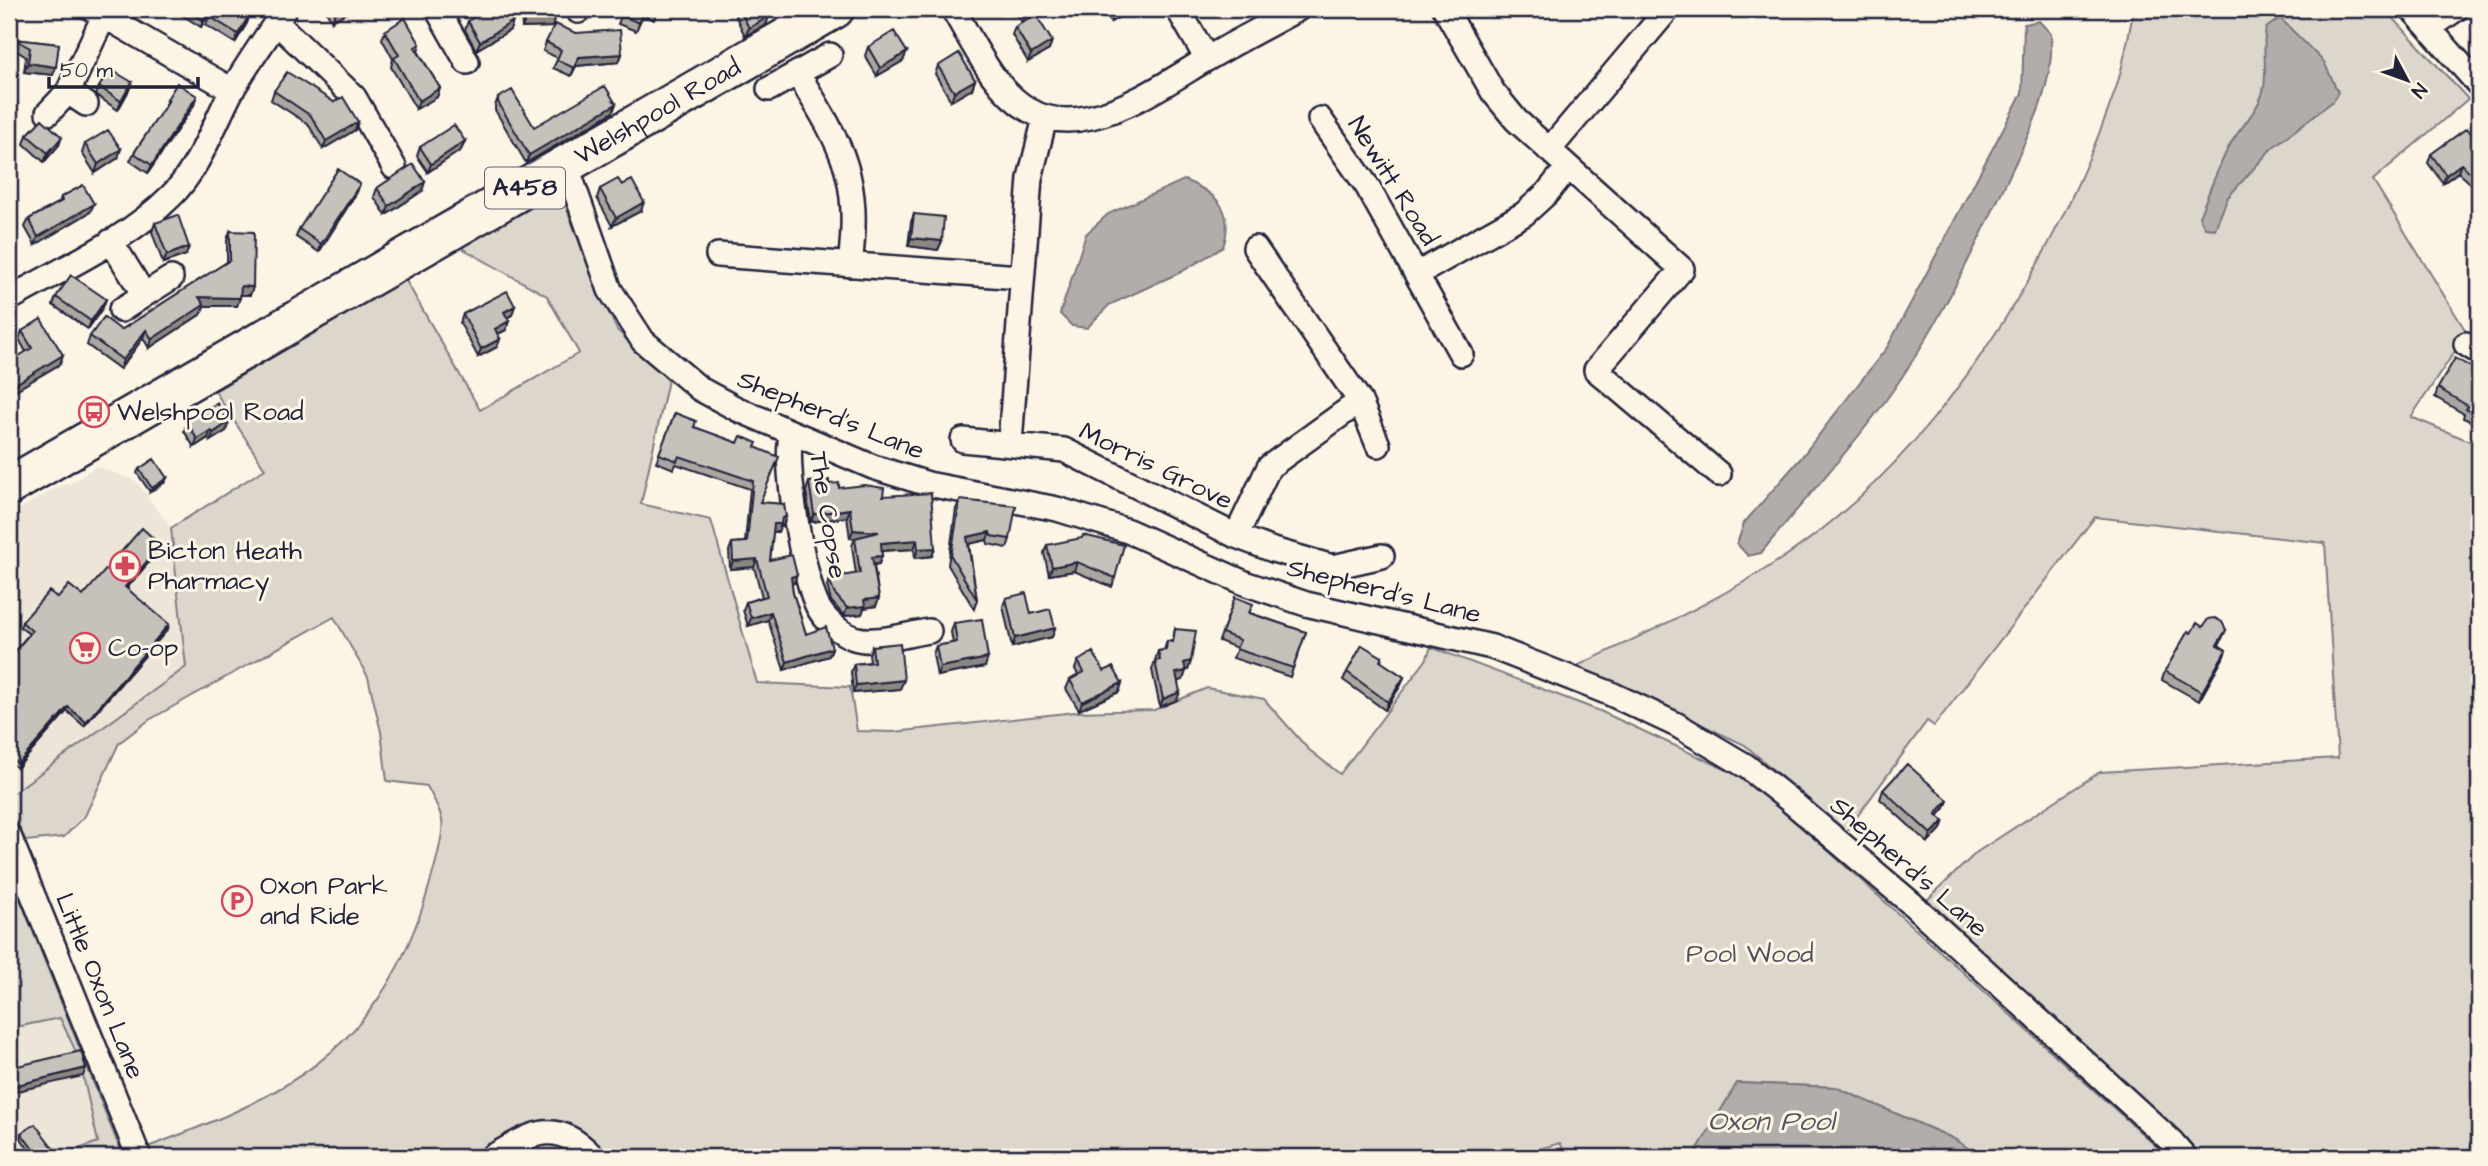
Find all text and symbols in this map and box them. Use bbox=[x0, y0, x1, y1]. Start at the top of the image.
scale bar bbox=[49, 46, 198, 90]
north arrow bbox=[2372, 46, 2442, 116]
street label: Welshpool Road bbox=[568, 49, 747, 174]
text: 50 m bbox=[60, 56, 114, 85]
text: N bbox=[2405, 77, 2433, 104]
street label: Newitt Road bbox=[1339, 109, 1447, 253]
road number: A458 bbox=[485, 168, 565, 208]
street label: Shepherd's Lane bbox=[732, 361, 930, 469]
place label: Welshpool Road bbox=[117, 394, 303, 430]
bus stop icon: Welshpool Road bbox=[77, 395, 111, 429]
street label: Morris Grove bbox=[1073, 413, 1239, 519]
street label: The Copse bbox=[800, 449, 856, 581]
place label: Bicton Heath Pharmacy bbox=[148, 533, 302, 601]
pharmacy icon: Bicton Heath Pharmacy bbox=[108, 549, 142, 583]
street label: Shepherd's Lane bbox=[1283, 549, 1485, 633]
place label: Co-op bbox=[108, 630, 178, 666]
supermarket icon: Co-op bbox=[68, 631, 102, 665]
street label: Shepherd's Lane bbox=[1822, 788, 1996, 946]
place label: Oxon Park and Ride bbox=[260, 868, 388, 934]
parking icon: Oxon Park and Ride bbox=[220, 884, 254, 918]
street label: Little Oxon Lane bbox=[46, 888, 154, 1084]
park label: Pool Wood bbox=[1686, 936, 1814, 972]
water label: Oxon Pool bbox=[1708, 1102, 1838, 1141]

